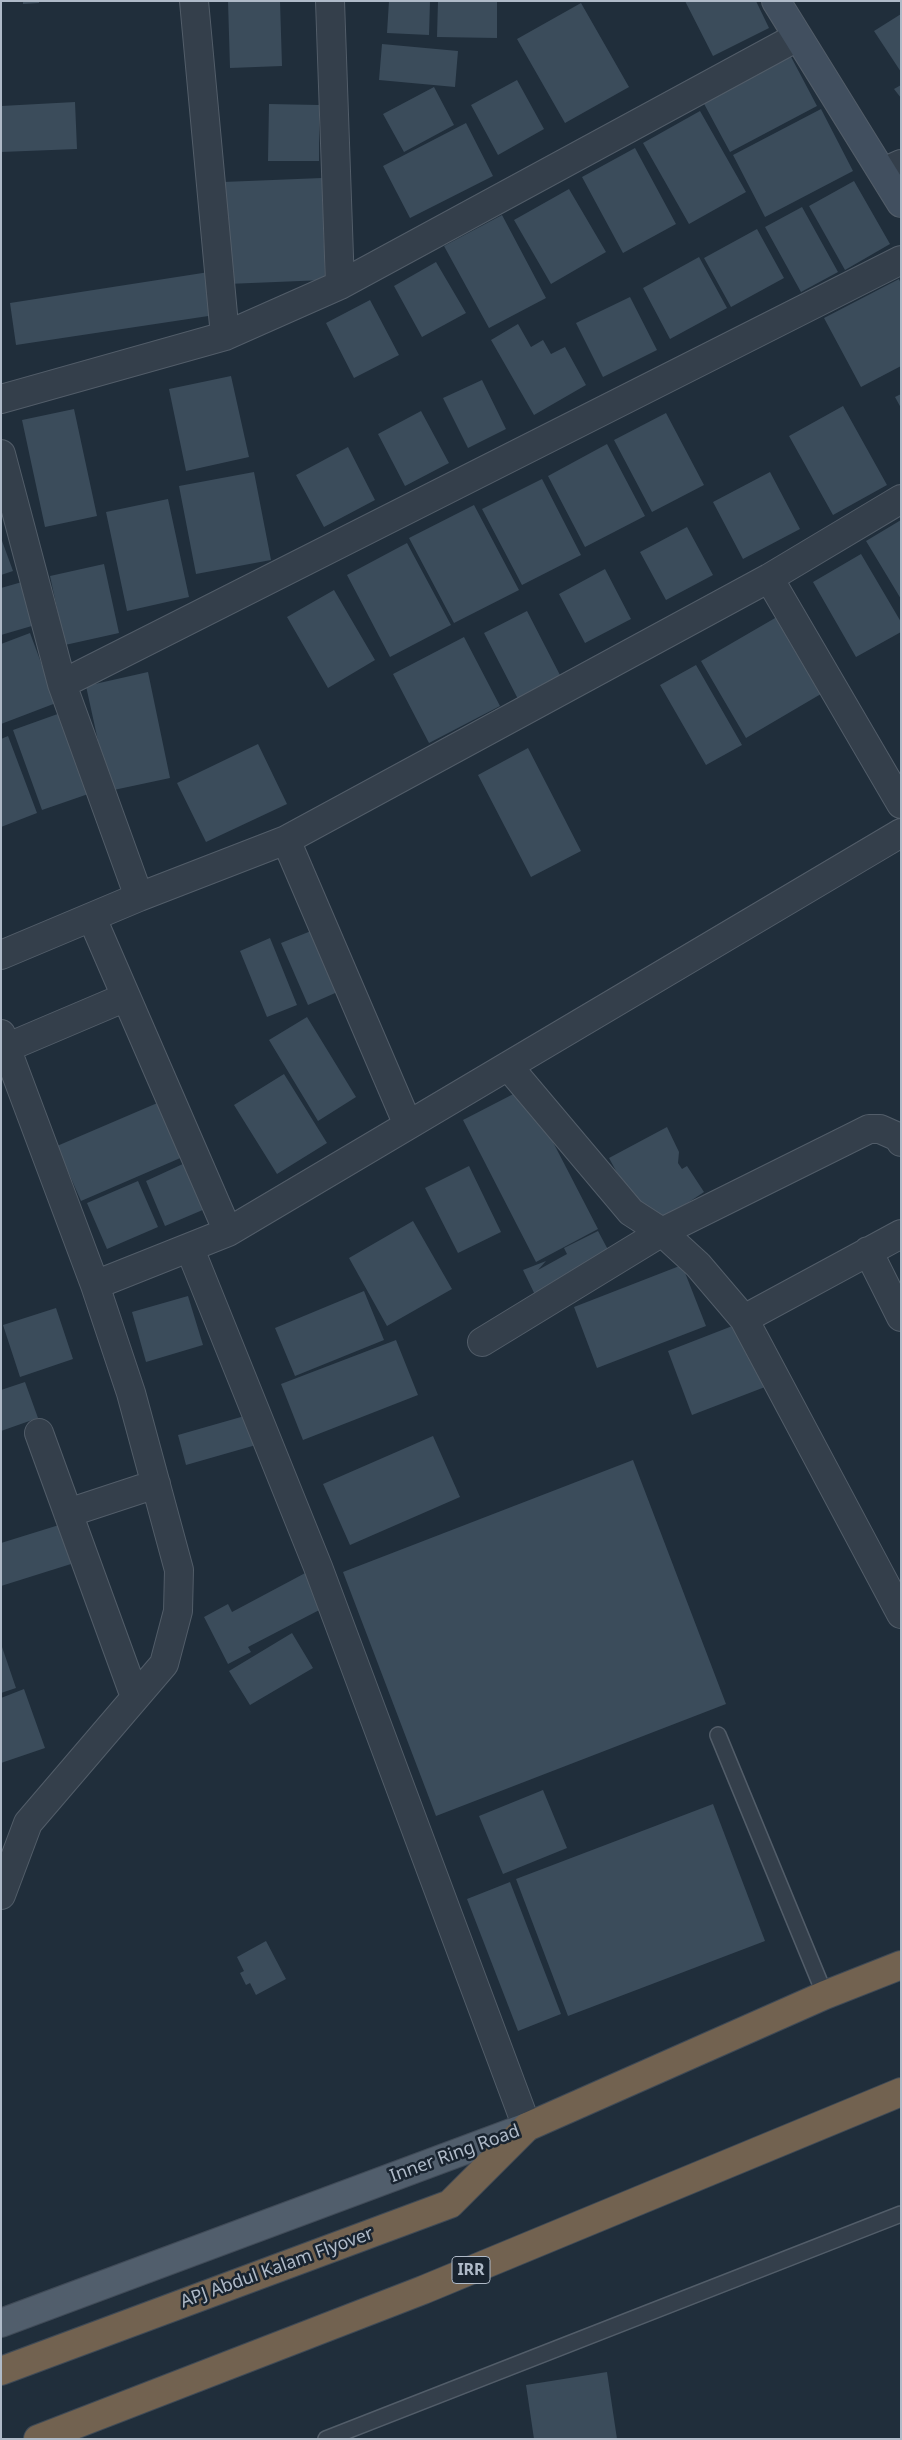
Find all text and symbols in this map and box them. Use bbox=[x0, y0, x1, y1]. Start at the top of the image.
street label: Inner Ring Road bbox=[387, 2120, 523, 2188]
street label: APJ Abdul Kalam Flyover bbox=[177, 2223, 377, 2313]
road number: IRR bbox=[452, 2256, 490, 2284]

